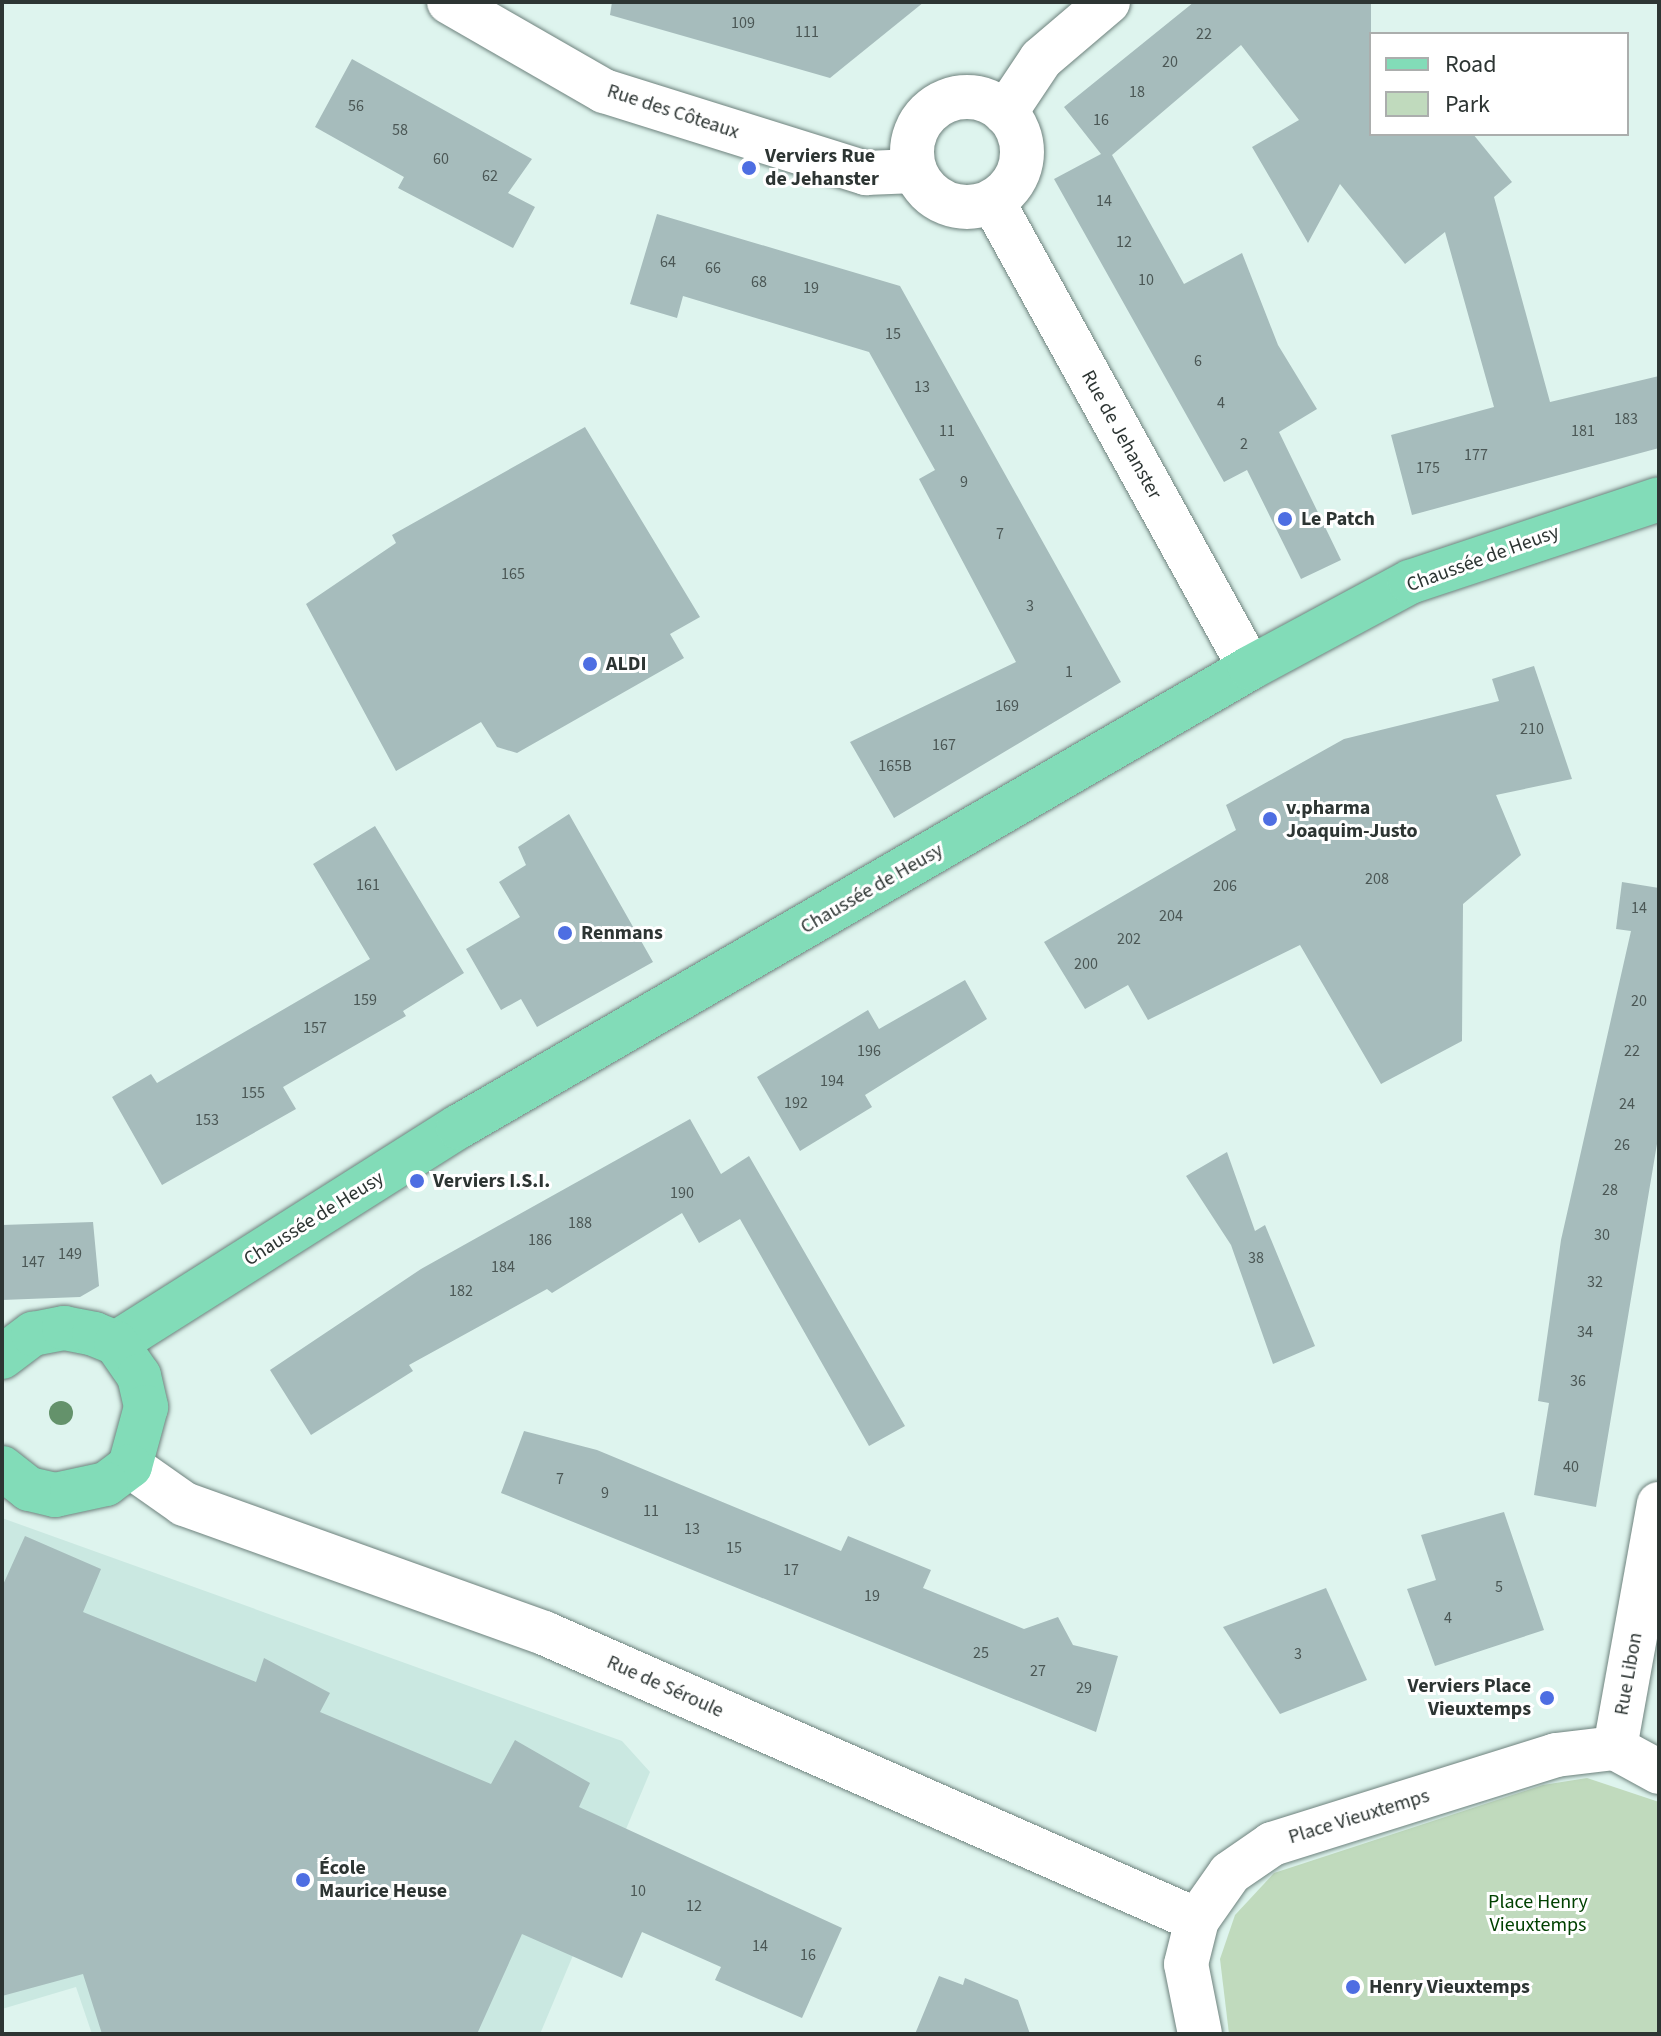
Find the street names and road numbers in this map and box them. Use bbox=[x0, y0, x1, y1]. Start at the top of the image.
street label: Rue des Côteaux bbox=[604, 79, 742, 145]
street label: Rue de Jehanster bbox=[1076, 366, 1166, 504]
street label: Chaussée de Heusy bbox=[1404, 520, 1562, 598]
street label: Chaussée de Heusy bbox=[797, 838, 947, 940]
street label: Chaussée de Heusy bbox=[240, 1166, 388, 1272]
street label: Rue Libon bbox=[1610, 1631, 1648, 1717]
street label: Rue de Séroule bbox=[603, 1651, 727, 1723]
street label: Place Vieuxtemps bbox=[1286, 1784, 1432, 1850]

